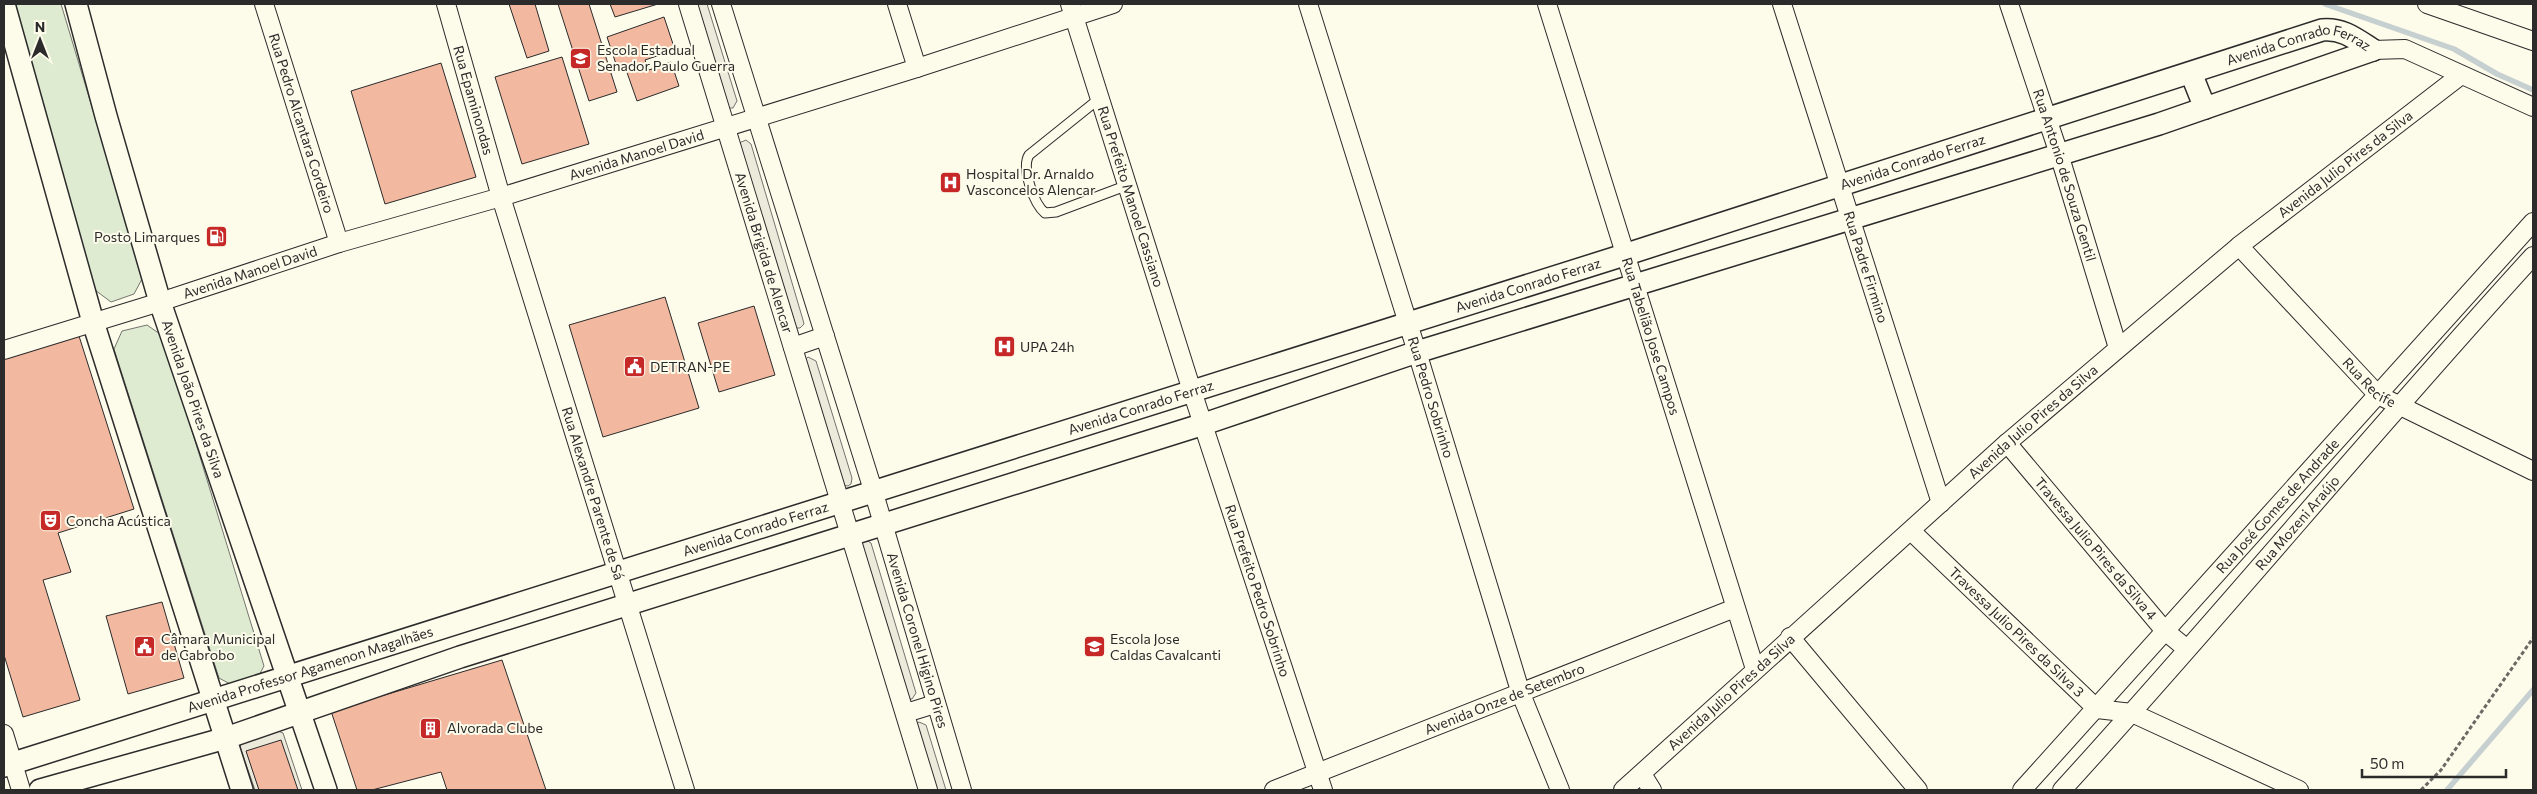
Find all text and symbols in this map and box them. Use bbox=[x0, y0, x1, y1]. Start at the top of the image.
north arrow bbox=[15, 15, 65, 65]
text: N bbox=[35, 18, 45, 35]
street label: Avenida Conrado Ferraz bbox=[2224, 21, 2374, 68]
street label: Rua Pedro Alcantara Cordeiro bbox=[266, 31, 338, 215]
place label: Escola Estadual Senador Paulo Guerra bbox=[597, 41, 735, 74]
street label: Rua Epaminondas bbox=[450, 43, 498, 157]
school or university icon: Escola Estadual Senador Paulo Guerra bbox=[569, 46, 593, 70]
street label: Rua Antonio de Souza Gentil bbox=[2030, 87, 2100, 263]
street label: Rua Prefeito Manoel Cassiano bbox=[1095, 104, 1168, 289]
street label: Avenida Julio Pires da Silva bbox=[2274, 107, 2416, 221]
street label: Avenida Manoel David bbox=[567, 126, 706, 183]
street label: Avenida Conrado Ferraz bbox=[1838, 130, 1987, 193]
place label: Hospital Dr. Arnaldo Vasconcelos Alencar bbox=[966, 165, 1096, 198]
street label: Avenida Brigida de Alencar bbox=[732, 170, 797, 335]
hospital icon: Hospital Dr. Arnaldo Vasconcelos Alencar bbox=[938, 170, 962, 194]
street label: Rua Padre Firmino bbox=[1841, 209, 1892, 325]
fuel station icon: Posto Limarques bbox=[204, 225, 228, 249]
place label: Posto Limarques bbox=[94, 228, 200, 245]
street label: Avenida Manoel David bbox=[181, 242, 319, 302]
street label: Avenida Conrado Ferraz bbox=[1453, 254, 1603, 316]
street label: Rua Tabelião Jose Campos bbox=[1619, 255, 1684, 417]
street label: Avenida João Pires da Silva bbox=[159, 317, 228, 480]
street label: Rua Pedro Sobrinho bbox=[1405, 334, 1458, 460]
hospital icon: UPA 24h bbox=[992, 335, 1016, 359]
place label: UPA 24h bbox=[1020, 338, 1075, 355]
street label: Rua Recife bbox=[2339, 354, 2399, 410]
public building icon: DETRAN-PE bbox=[622, 355, 646, 379]
place label: DETRAN-PE bbox=[650, 358, 730, 375]
street label: Avenida Julio Pires da Silva bbox=[1964, 361, 2101, 482]
street label: Avenida Conrado Ferraz bbox=[1066, 376, 1216, 438]
street label: Rua Alexandre Parente de Sá bbox=[559, 405, 628, 582]
street label: Rua José Gomes de Andrade bbox=[2212, 435, 2342, 577]
street label: Rua Mozeni Araújo bbox=[2251, 472, 2343, 574]
street label: Travessa Julio Pires da Silva 4 bbox=[2031, 474, 2161, 623]
street label: Avenida Conrado Ferraz bbox=[680, 498, 830, 559]
street label: Rua Prefeito Pedro Sobrinho bbox=[1222, 502, 1294, 679]
theatre icon: Concha Acústica bbox=[38, 509, 62, 533]
place label: Concha Acústica bbox=[66, 512, 171, 529]
street label: Avenida Coronel Higino Pires bbox=[884, 550, 952, 730]
street label: Travessa Julio Pires da Silva 3 bbox=[1946, 563, 2088, 700]
street label: Avenida Professor Agamenon Magalhães bbox=[185, 622, 435, 716]
place label: Câmara Municipal de Cabrobo bbox=[161, 630, 275, 663]
place label: Escola Jose Caldas Cavalcanti bbox=[1110, 630, 1221, 663]
street label: Avenida Julio Pires da Silva bbox=[1664, 630, 1798, 754]
public building icon: Câmara Municipal de Cabrobo bbox=[133, 635, 157, 659]
school or university icon: Escola Jose Caldas Cavalcanti bbox=[1082, 635, 1106, 659]
street label: Avenida Onze de Setembro bbox=[1422, 659, 1587, 738]
building icon: Alvorada Clube bbox=[419, 716, 443, 740]
place label: Alvorada Clube bbox=[447, 719, 543, 736]
scale bar bbox=[2362, 746, 2506, 778]
text: 50 m bbox=[2370, 754, 2404, 772]

